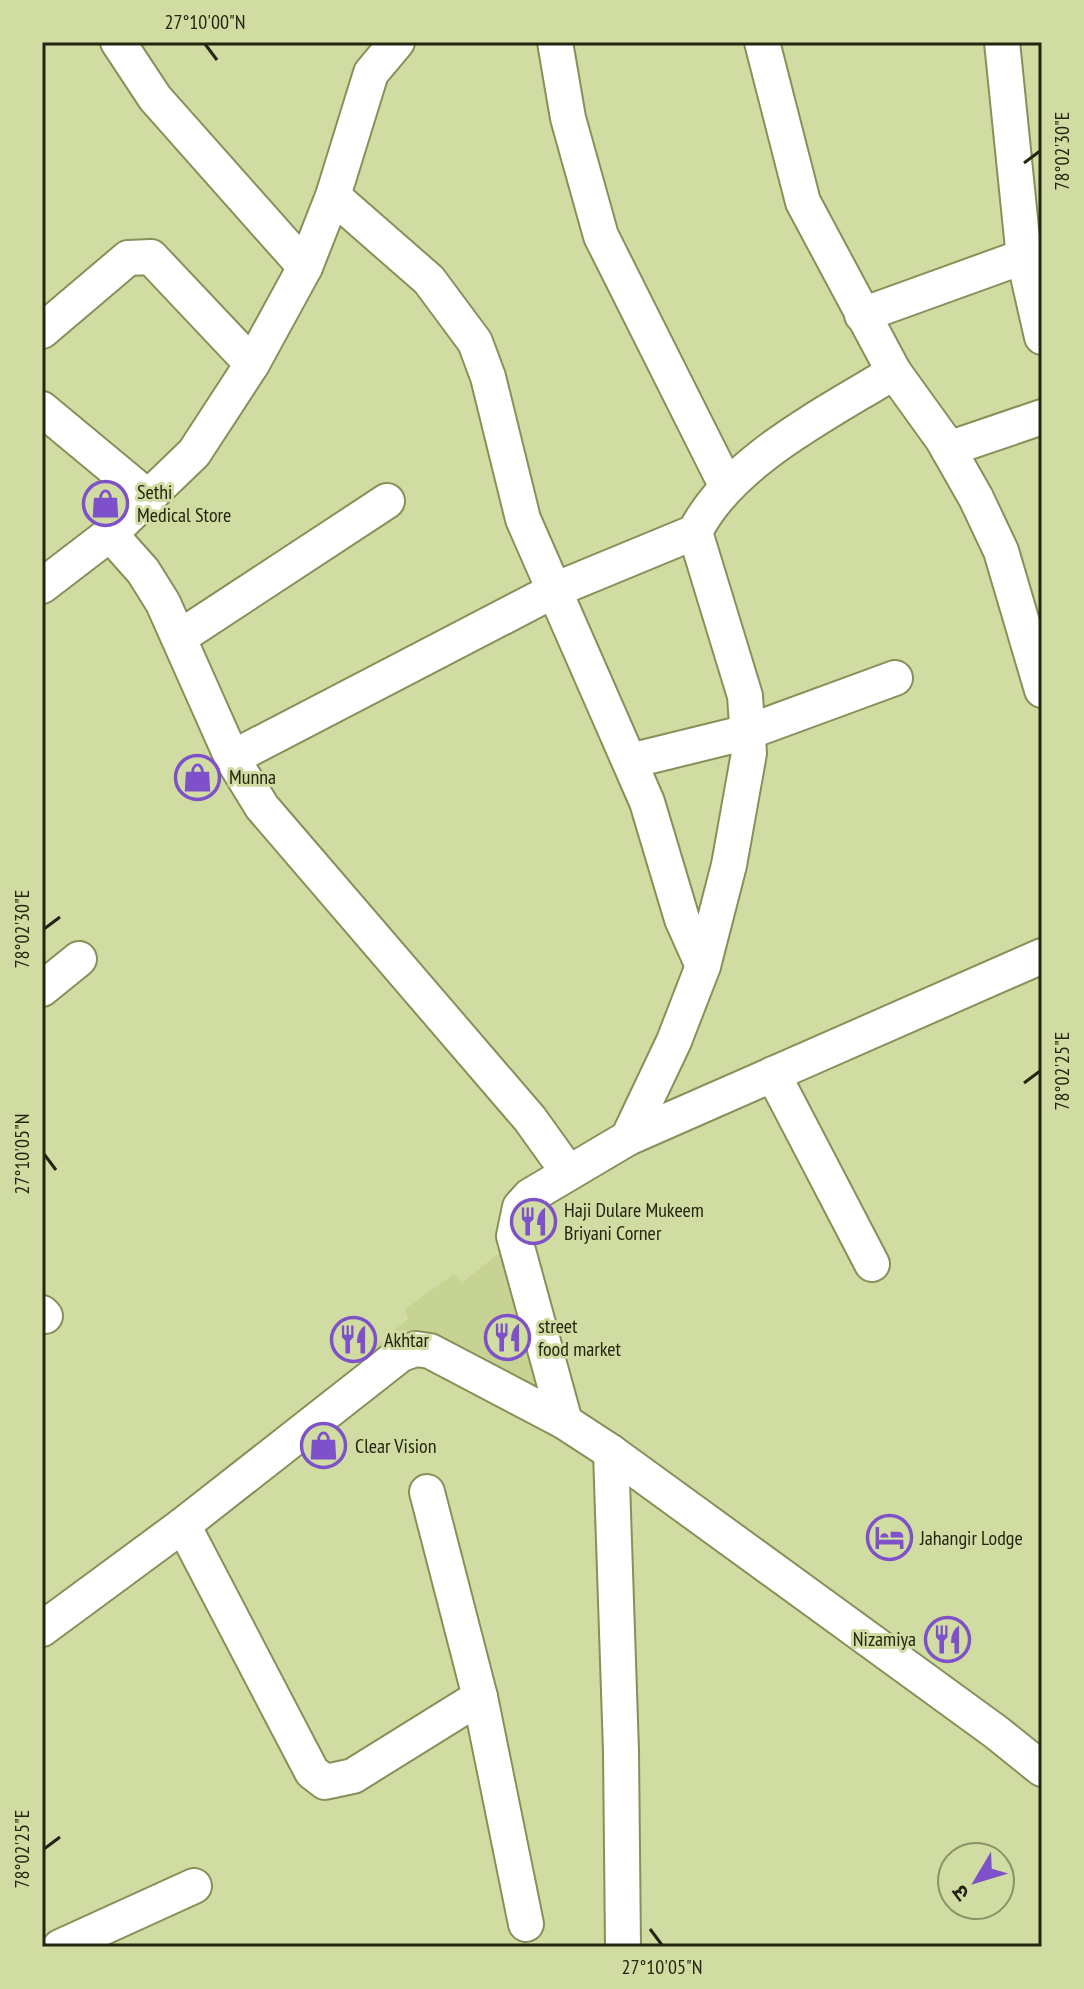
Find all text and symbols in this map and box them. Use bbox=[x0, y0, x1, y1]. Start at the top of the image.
text: 27°10'00"N bbox=[165, 9, 245, 35]
text: 78°02'30"E bbox=[1049, 112, 1075, 190]
shop icon: Sethi Medical Store bbox=[82, 479, 130, 527]
place label: Sethi Medical Store bbox=[137, 479, 231, 528]
shop icon: Munna bbox=[174, 753, 222, 801]
place label: Munna bbox=[229, 764, 276, 790]
text: 78°02'30"E bbox=[9, 890, 35, 968]
text: 78°02'25"E bbox=[1049, 1032, 1075, 1110]
text: 27°10'05"N bbox=[9, 1114, 35, 1194]
restaurant icon: Haji Dulare Mukeem Briyani Corner bbox=[509, 1197, 557, 1245]
place label: Haji Dulare Mukeem Briyani Corner bbox=[564, 1197, 704, 1246]
restaurant icon: street food market bbox=[483, 1313, 531, 1361]
place label: street food market bbox=[538, 1313, 621, 1362]
restaurant icon: Akhtar bbox=[329, 1316, 377, 1364]
place label: Akhtar bbox=[384, 1327, 430, 1353]
shop icon: Clear Vision bbox=[300, 1422, 348, 1470]
place label: Clear Vision bbox=[355, 1433, 436, 1459]
hotel icon: Jahangir Lodge bbox=[865, 1514, 913, 1562]
place label: Jahangir Lodge bbox=[919, 1525, 1023, 1551]
restaurant icon: Nizamiya bbox=[923, 1615, 971, 1663]
place label: Nizamiya bbox=[853, 1626, 916, 1652]
text: 78°02'25"E bbox=[9, 1810, 35, 1888]
north arrow bbox=[936, 1841, 1016, 1921]
text: उ bbox=[945, 1879, 975, 1907]
text: 27°10'05"N bbox=[622, 1954, 702, 1980]

